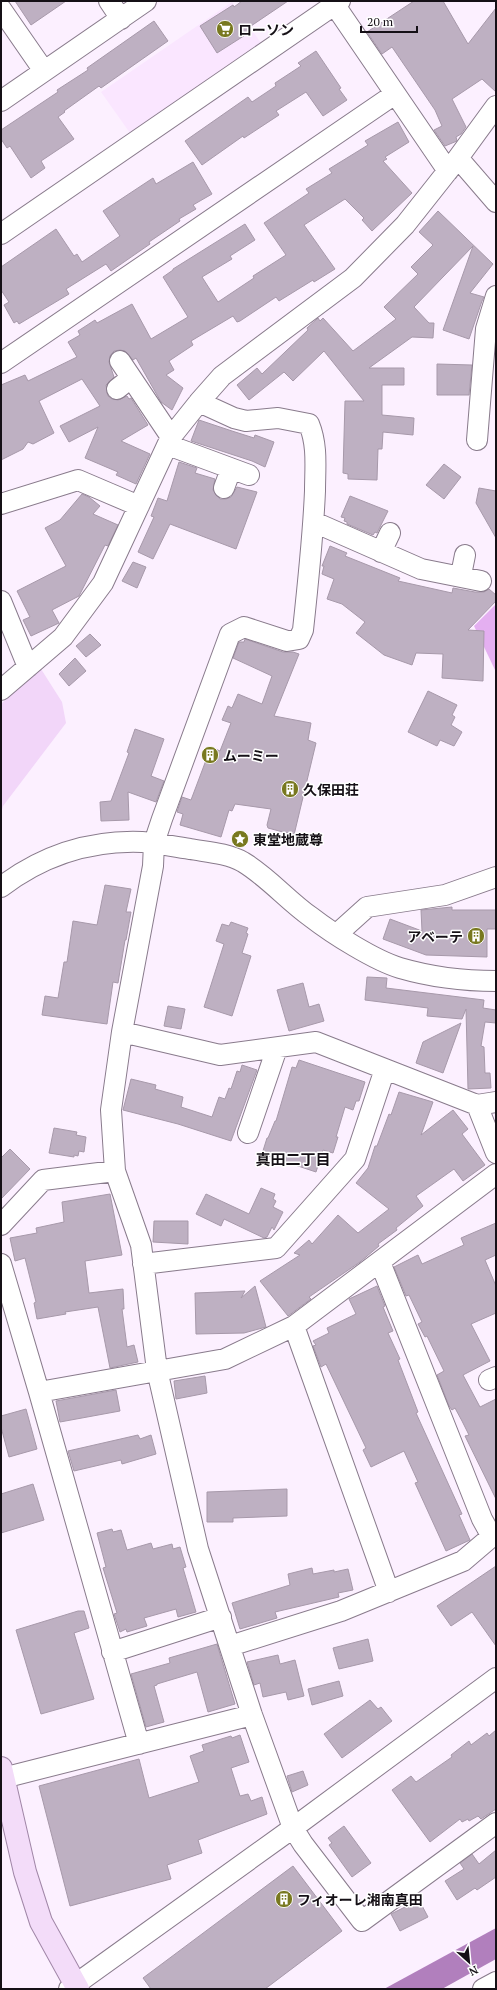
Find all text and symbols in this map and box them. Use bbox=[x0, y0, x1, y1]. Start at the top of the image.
scale bar bbox=[361, 8, 417, 34]
text: 20 m bbox=[367, 14, 394, 29]
supermarket icon: ローソン bbox=[215, 19, 235, 39]
place label: ローソン bbox=[238, 20, 294, 39]
building icon: ムーミー bbox=[200, 745, 220, 765]
place label: ムーミー bbox=[223, 746, 279, 765]
building icon: 久保田荘 bbox=[280, 779, 300, 799]
place label: 久保田荘 bbox=[303, 780, 359, 799]
place icon: 東堂地蔵尊 bbox=[230, 829, 250, 849]
place label: 東堂地蔵尊 bbox=[253, 830, 323, 849]
building icon: アベーテ bbox=[466, 926, 486, 946]
place label: アベーテ bbox=[407, 927, 463, 946]
district label: 真田二丁目 bbox=[255, 1149, 331, 1169]
building icon: フィオーレ湘南真田 bbox=[274, 1889, 294, 1909]
place label: フィオーレ湘南真田 bbox=[297, 1890, 423, 1909]
north arrow bbox=[449, 1942, 489, 1982]
text: N bbox=[466, 1963, 480, 1979]

